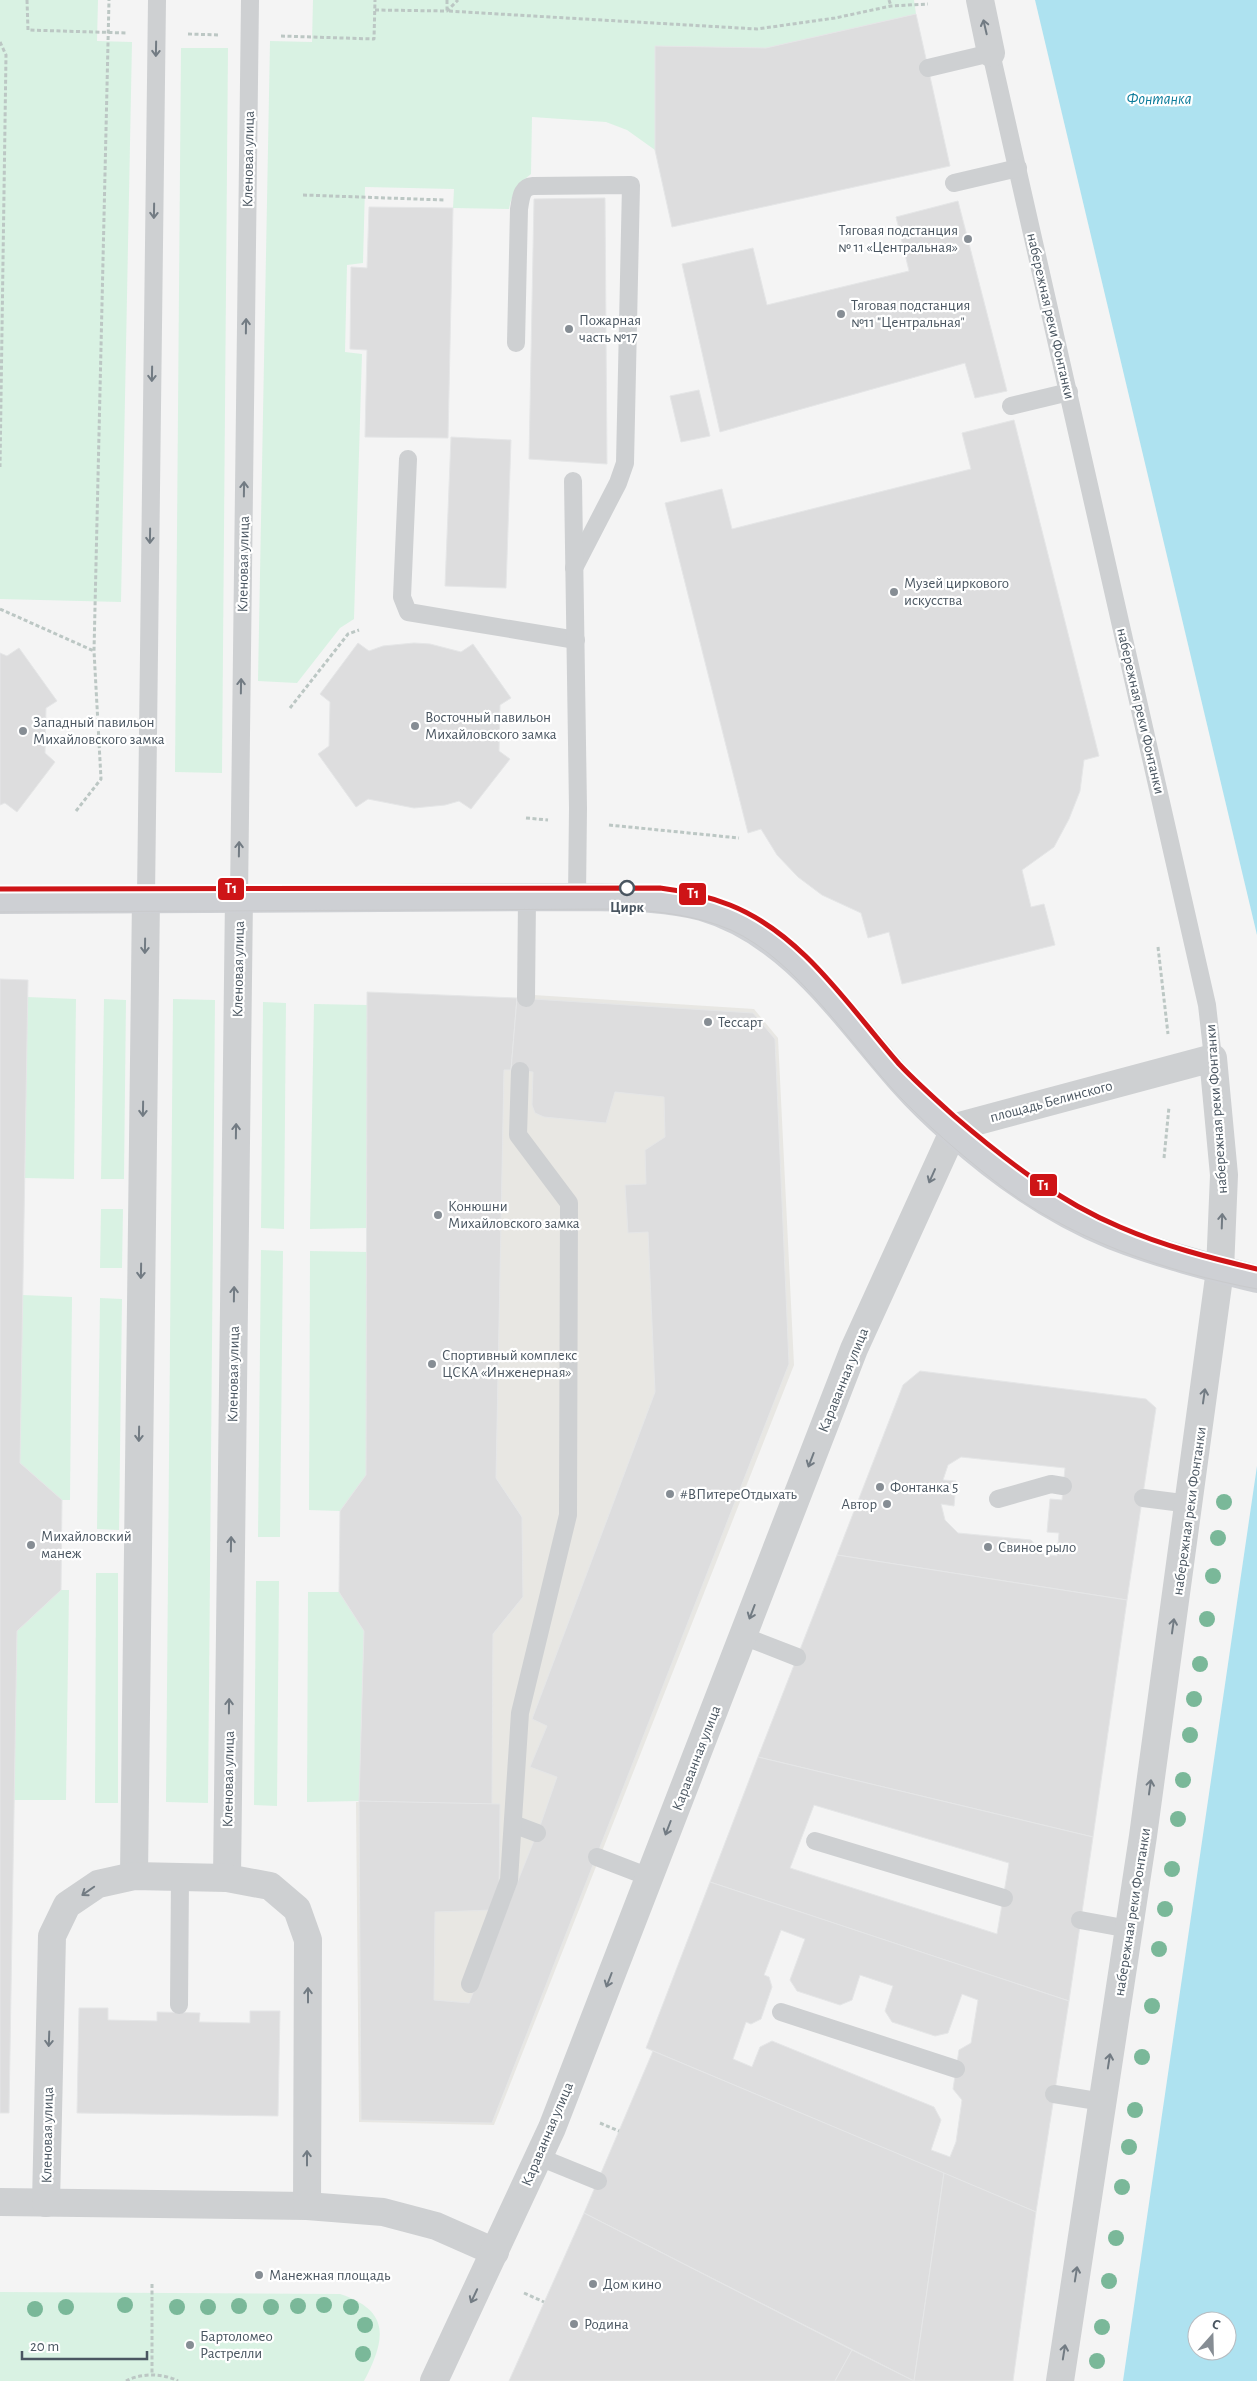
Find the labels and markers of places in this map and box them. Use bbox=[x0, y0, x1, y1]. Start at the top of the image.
place label: Тяговая подстанция № 11 «Центральная» bbox=[838, 223, 958, 255]
marker: Тяговая подстанция № 11 «Центральная» bbox=[962, 233, 974, 245]
place label: Тяговая подстанция №11 "Центральная" bbox=[851, 298, 970, 330]
marker: Тяговая подстанция №11 "Центральная" bbox=[835, 308, 847, 320]
place label: Пожарная часть №17 bbox=[579, 313, 641, 345]
marker: Пожарная часть №17 bbox=[563, 323, 575, 335]
place label: Музей циркового искусства bbox=[904, 576, 1009, 608]
marker: Музей циркового искусства bbox=[888, 586, 900, 598]
place label: Восточный павильон Михайловского замка bbox=[425, 710, 557, 742]
place label: Западный павильон Михайловского замка bbox=[33, 715, 165, 747]
marker: Восточный павильон Михайловского замка bbox=[409, 720, 421, 732]
marker: Западный павильон Михайловского замка bbox=[17, 725, 29, 737]
marker: Цирк bbox=[619, 880, 635, 896]
place label: Цирк bbox=[610, 900, 644, 915]
place label: Тессарт bbox=[718, 1015, 763, 1030]
marker: Тессарт bbox=[702, 1016, 714, 1028]
place label: Конюшни Михайловского замка bbox=[448, 1199, 580, 1231]
marker: Конюшни Михайловского замка bbox=[432, 1209, 444, 1221]
place label: Спортивный комплекс ЦСКА «Инженерная» bbox=[442, 1348, 577, 1380]
marker: Спортивный комплекс ЦСКА «Инженерная» bbox=[426, 1358, 438, 1370]
place label: Фонтанка 5 bbox=[890, 1480, 958, 1495]
marker: Фонтанка 5 bbox=[874, 1481, 886, 1493]
place label: #ВПитереОтдыхать bbox=[680, 1487, 798, 1502]
marker: #ВПитереОтдыхать bbox=[664, 1488, 676, 1500]
place label: Автор bbox=[841, 1497, 877, 1512]
marker: Автор bbox=[881, 1498, 893, 1510]
place label: Михайловский манеж bbox=[41, 1529, 132, 1561]
marker: Михайловский манеж bbox=[25, 1539, 37, 1551]
place label: Свиное рыло bbox=[998, 1540, 1076, 1555]
marker: Свиное рыло bbox=[982, 1541, 994, 1553]
place label: Манежная площадь bbox=[269, 2268, 391, 2283]
marker: Манежная площадь bbox=[253, 2269, 265, 2281]
place label: Дом кино bbox=[603, 2277, 662, 2292]
marker: Дом кино bbox=[587, 2278, 599, 2290]
place label: Родина bbox=[584, 2317, 629, 2332]
marker: Родина bbox=[568, 2318, 580, 2330]
place label: Бартоломео Растрелли bbox=[200, 2329, 273, 2361]
marker: Бартоломео Растрелли bbox=[184, 2339, 196, 2351]

